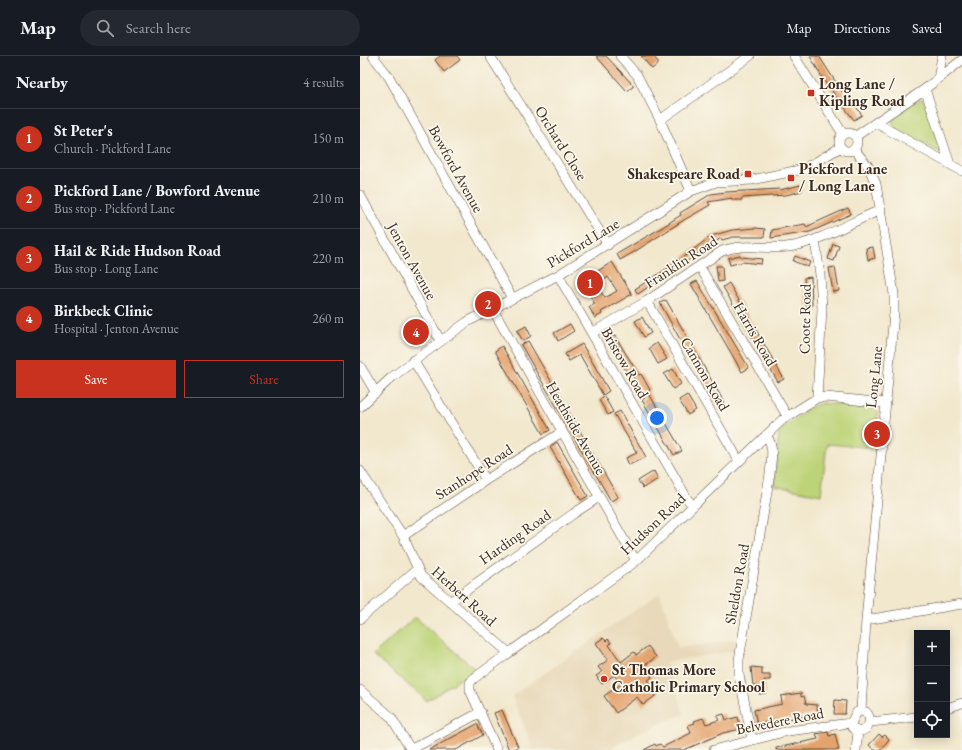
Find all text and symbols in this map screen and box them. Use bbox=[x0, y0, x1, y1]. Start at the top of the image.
search box bbox=[80, 10, 360, 46]
text: Map bbox=[20, 15, 56, 40]
icon: search bbox=[94, 17, 116, 39]
text: Search here bbox=[126, 18, 191, 37]
text: Map bbox=[786, 19, 812, 37]
text: Directions bbox=[834, 19, 890, 37]
text: Saved bbox=[912, 19, 942, 37]
text: Nearby bbox=[16, 71, 68, 93]
text: 4 results bbox=[303, 74, 344, 91]
place label: Long Lane / Kipling Road bbox=[819, 74, 906, 110]
marker: Long Lane / Kipling Road bbox=[806, 88, 816, 98]
street label: Orchard Close bbox=[531, 102, 592, 184]
text: St Peter's bbox=[54, 121, 113, 140]
street label: Bowford Avenue bbox=[425, 122, 488, 216]
text: 1 bbox=[26, 130, 32, 147]
text: 150 m bbox=[313, 130, 344, 147]
text: Church · Pickford Lane bbox=[54, 140, 171, 157]
place label: Pickford Lane / Long Lane bbox=[799, 159, 887, 195]
place label: Shakespeare Road bbox=[627, 164, 741, 183]
marker: Shakespeare Road bbox=[743, 169, 753, 179]
marker: Pickford Lane / Long Lane bbox=[786, 173, 796, 183]
text: Pickford Lane / Bowford Avenue bbox=[54, 181, 260, 200]
text: 2 bbox=[26, 190, 32, 207]
text: 210 m bbox=[313, 190, 344, 207]
text: Bus stop · Pickford Lane bbox=[54, 200, 175, 217]
street label: Pickford Lane bbox=[543, 213, 622, 272]
street label: Jenton Avenue bbox=[383, 217, 441, 303]
street label: Franklin Road bbox=[641, 231, 721, 292]
text: Hail & Ride Hudson Road bbox=[54, 241, 221, 260]
text: 3 bbox=[26, 250, 32, 267]
text: 220 m bbox=[313, 250, 344, 267]
text: Bus stop · Long Lane bbox=[54, 260, 158, 277]
pin: 1 bbox=[577, 268, 603, 298]
street label: Coote Road bbox=[794, 283, 815, 354]
pin: 2 bbox=[475, 289, 501, 319]
street label: Harris Road bbox=[729, 298, 782, 370]
text: Birkbeck Clinic bbox=[54, 301, 153, 320]
text: 4 bbox=[26, 310, 32, 327]
text: 260 m bbox=[313, 310, 344, 327]
pin: 4 bbox=[403, 317, 429, 347]
text: Hospital · Jenton Avenue bbox=[54, 320, 179, 337]
street label: Bristow Road bbox=[597, 324, 654, 402]
street label: Cannon Road bbox=[677, 333, 734, 414]
street label: Long Lane bbox=[861, 345, 886, 409]
button: Save bbox=[16, 360, 176, 398]
button: Share bbox=[184, 360, 344, 398]
street label: Heathside Avenue bbox=[542, 378, 611, 478]
your location bbox=[647, 408, 667, 428]
pin: 3 bbox=[864, 419, 890, 449]
street label: Stanhope Road bbox=[431, 439, 516, 504]
street label: Hudson Road bbox=[616, 488, 690, 559]
street label: Harding Road bbox=[475, 505, 555, 568]
street label: Sheldon Road bbox=[720, 542, 753, 626]
street label: Herbert Road bbox=[428, 562, 501, 630]
map controls bbox=[914, 630, 950, 738]
button: + bbox=[914, 630, 950, 666]
place label: St Thomas More Catholic Primary School bbox=[612, 660, 766, 696]
button: − bbox=[914, 666, 950, 702]
marker: St Thomas More Catholic Primary School bbox=[599, 674, 609, 684]
button: locate bbox=[914, 702, 950, 738]
street label: Belvedere Road bbox=[734, 703, 826, 738]

